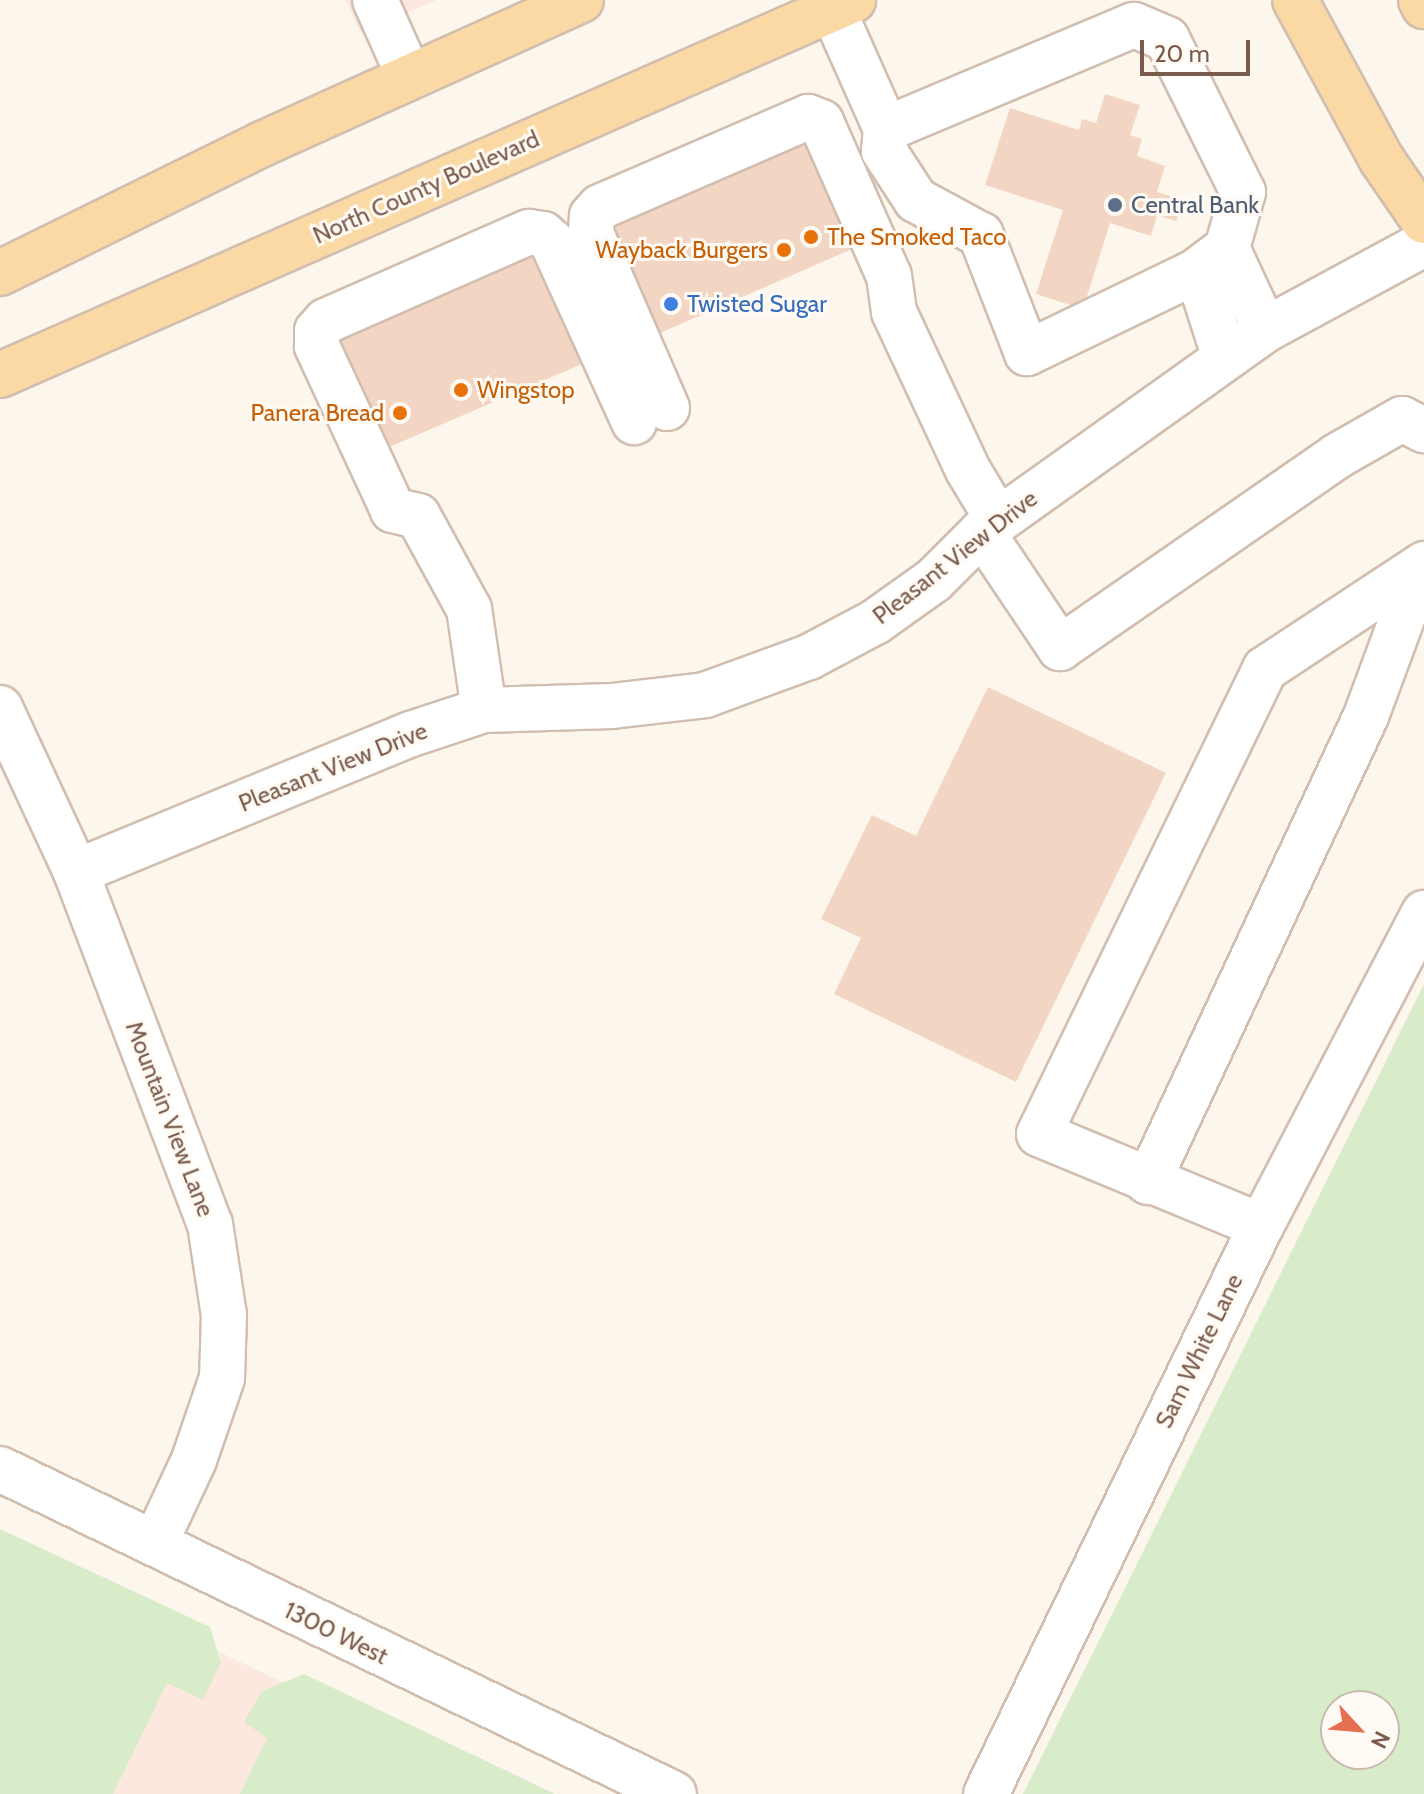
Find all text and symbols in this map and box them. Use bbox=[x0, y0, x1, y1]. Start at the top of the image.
scale bar bbox=[1144, 24, 1254, 74]
text: 20 m bbox=[1154, 39, 1210, 68]
street label: North County Boulevard bbox=[308, 124, 544, 250]
place label: Central Bank bbox=[1131, 191, 1259, 219]
marker: Central Bank bbox=[1106, 196, 1124, 214]
place label: The Smoked Taco bbox=[827, 223, 1006, 251]
marker: The Smoked Taco bbox=[802, 228, 820, 246]
place label: Wayback Burgers bbox=[595, 236, 768, 264]
marker: Wayback Burgers bbox=[775, 241, 793, 259]
place label: Twisted Sugar bbox=[687, 290, 827, 318]
marker: Twisted Sugar bbox=[662, 295, 680, 313]
place label: Wingstop bbox=[477, 376, 575, 404]
marker: Wingstop bbox=[452, 381, 470, 399]
place label: Panera Bread bbox=[250, 399, 384, 427]
marker: Panera Bread bbox=[391, 404, 409, 422]
street label: Pleasant View Drive bbox=[867, 484, 1043, 630]
street label: Pleasant View Drive bbox=[235, 716, 431, 818]
street label: Mountain View Lane bbox=[119, 1017, 221, 1221]
street label: Sam White Lane bbox=[1149, 1269, 1249, 1433]
street label: 1300 West bbox=[279, 1596, 393, 1670]
north arrow bbox=[1320, 1690, 1400, 1770]
text: N bbox=[1365, 1727, 1396, 1753]

